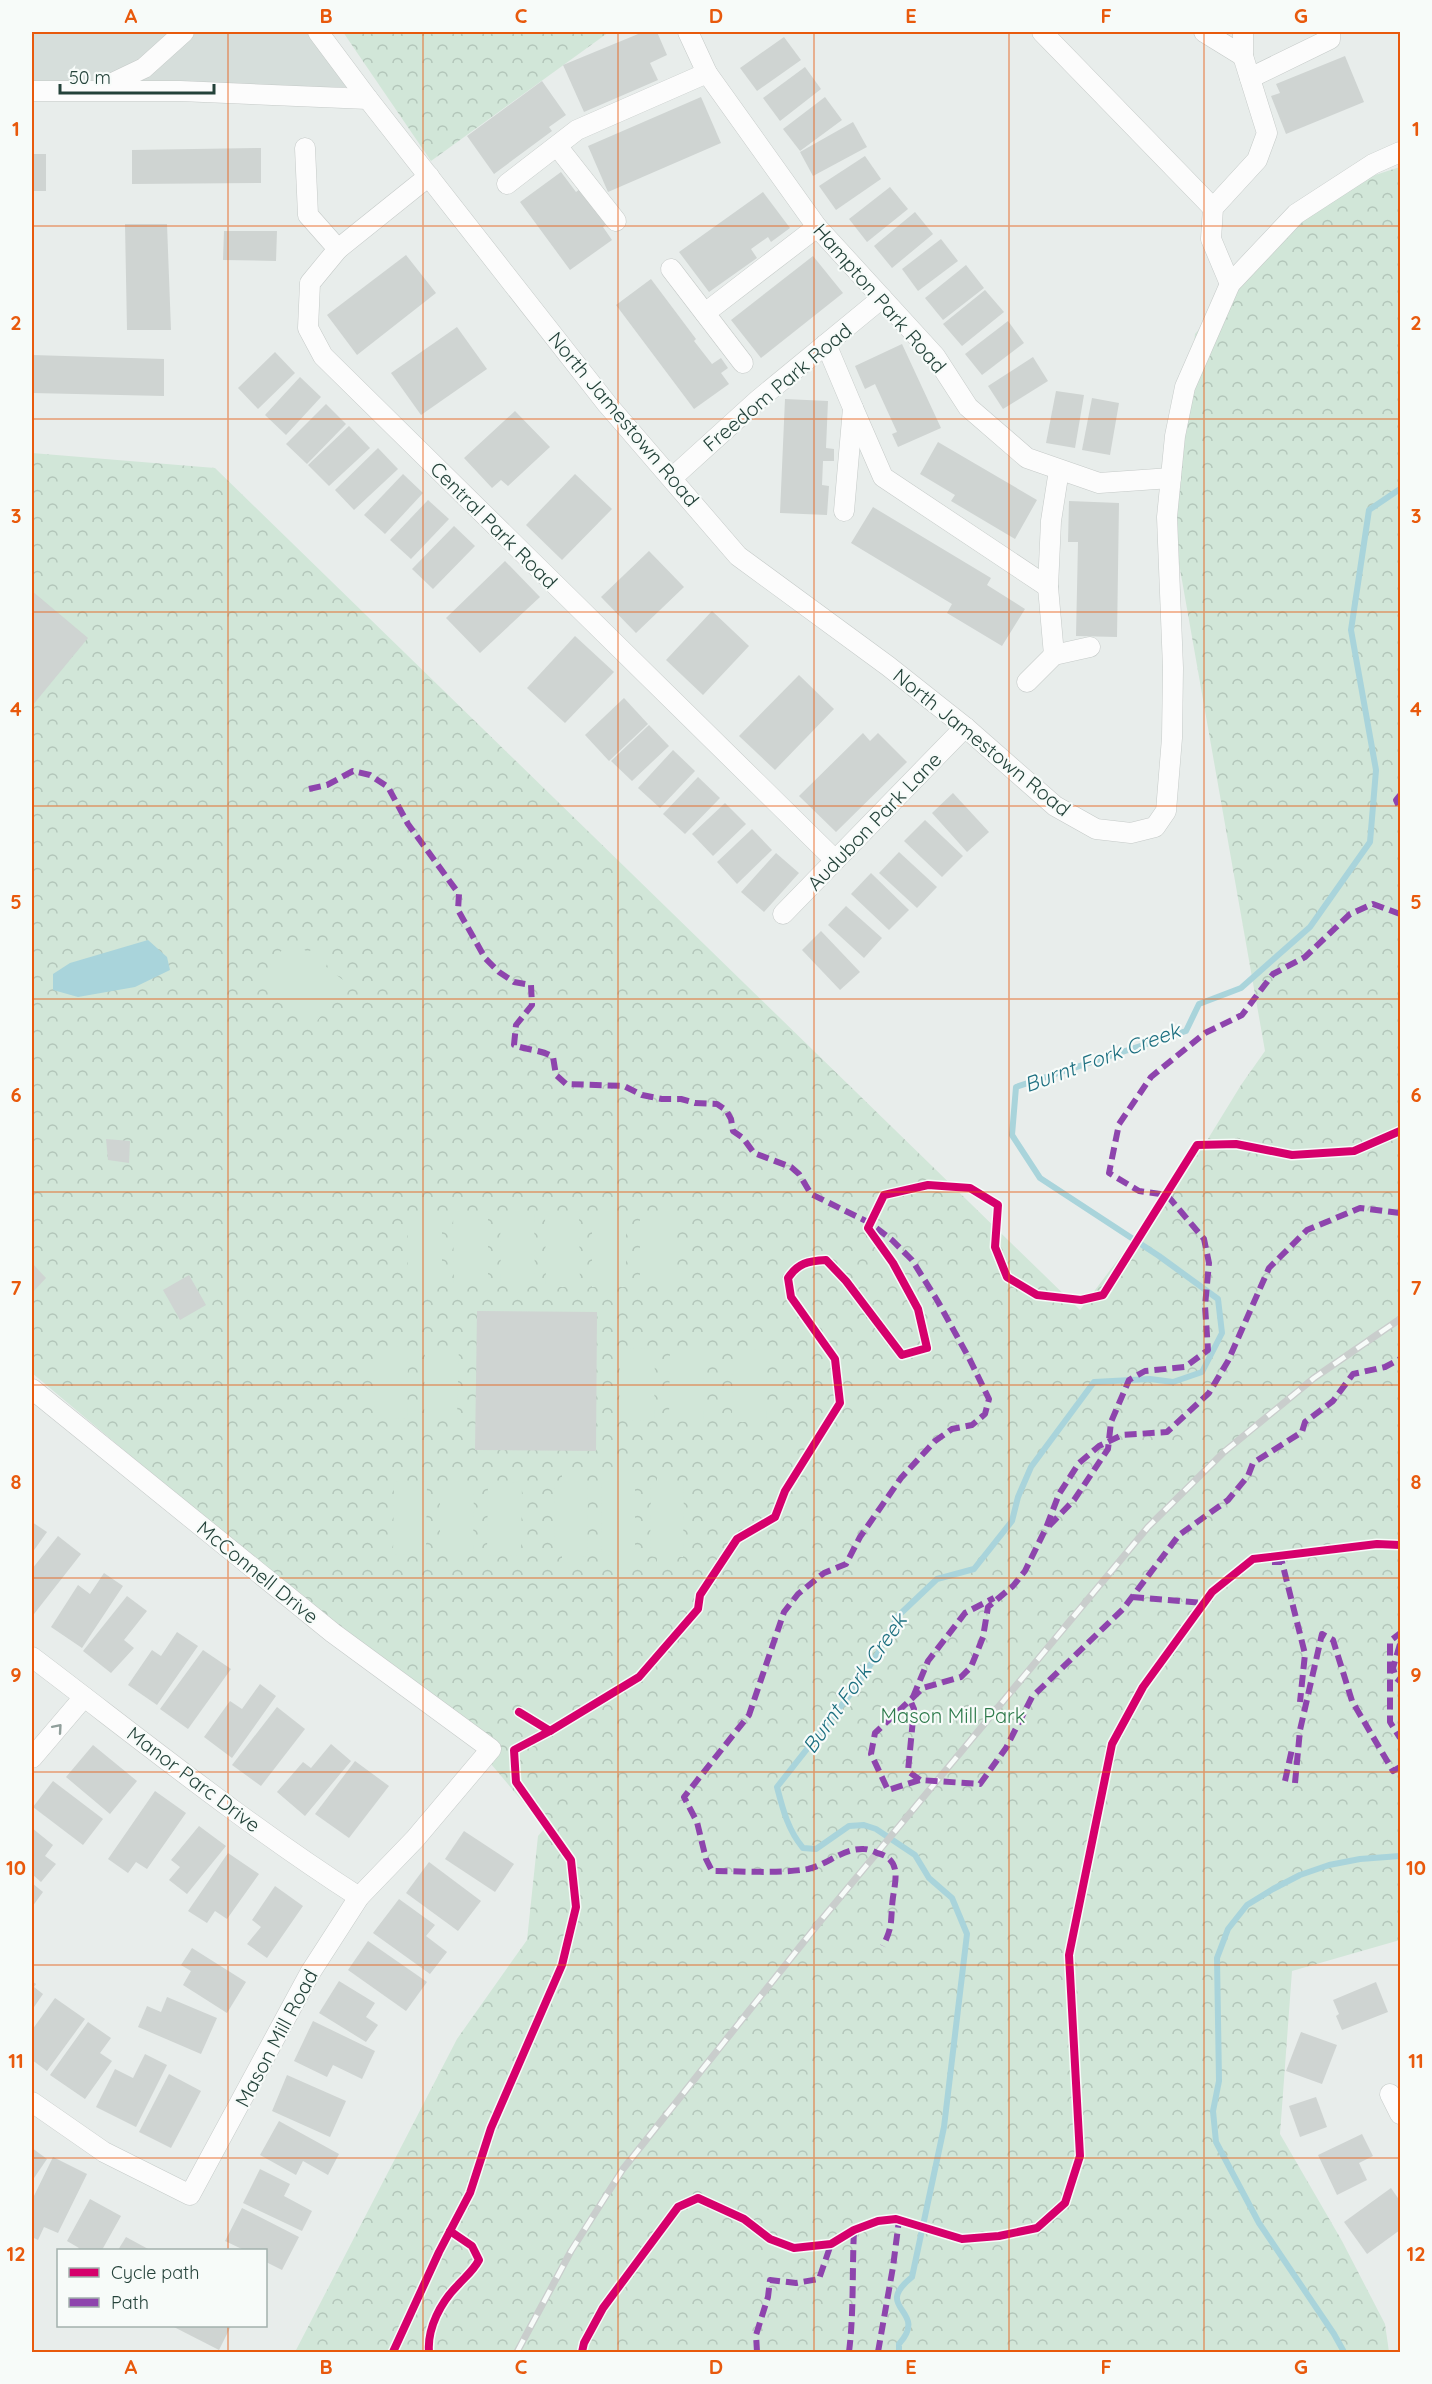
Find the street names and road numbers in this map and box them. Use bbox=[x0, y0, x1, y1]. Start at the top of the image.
street label: Hampton Park Road bbox=[808, 218, 952, 378]
street label: Freedom Park Road bbox=[698, 318, 856, 456]
street label: North Jamestown Road bbox=[543, 326, 705, 512]
street label: Central Park Road bbox=[425, 456, 563, 594]
street label: North Jamestown Road bbox=[888, 663, 1076, 821]
street label: Audubon Park Lane bbox=[802, 747, 946, 895]
street label: McConnell Drive bbox=[192, 1515, 324, 1629]
street label: Manor Parc Drive bbox=[122, 1721, 266, 1837]
street label: Mason Mill Road bbox=[229, 1965, 323, 2111]

